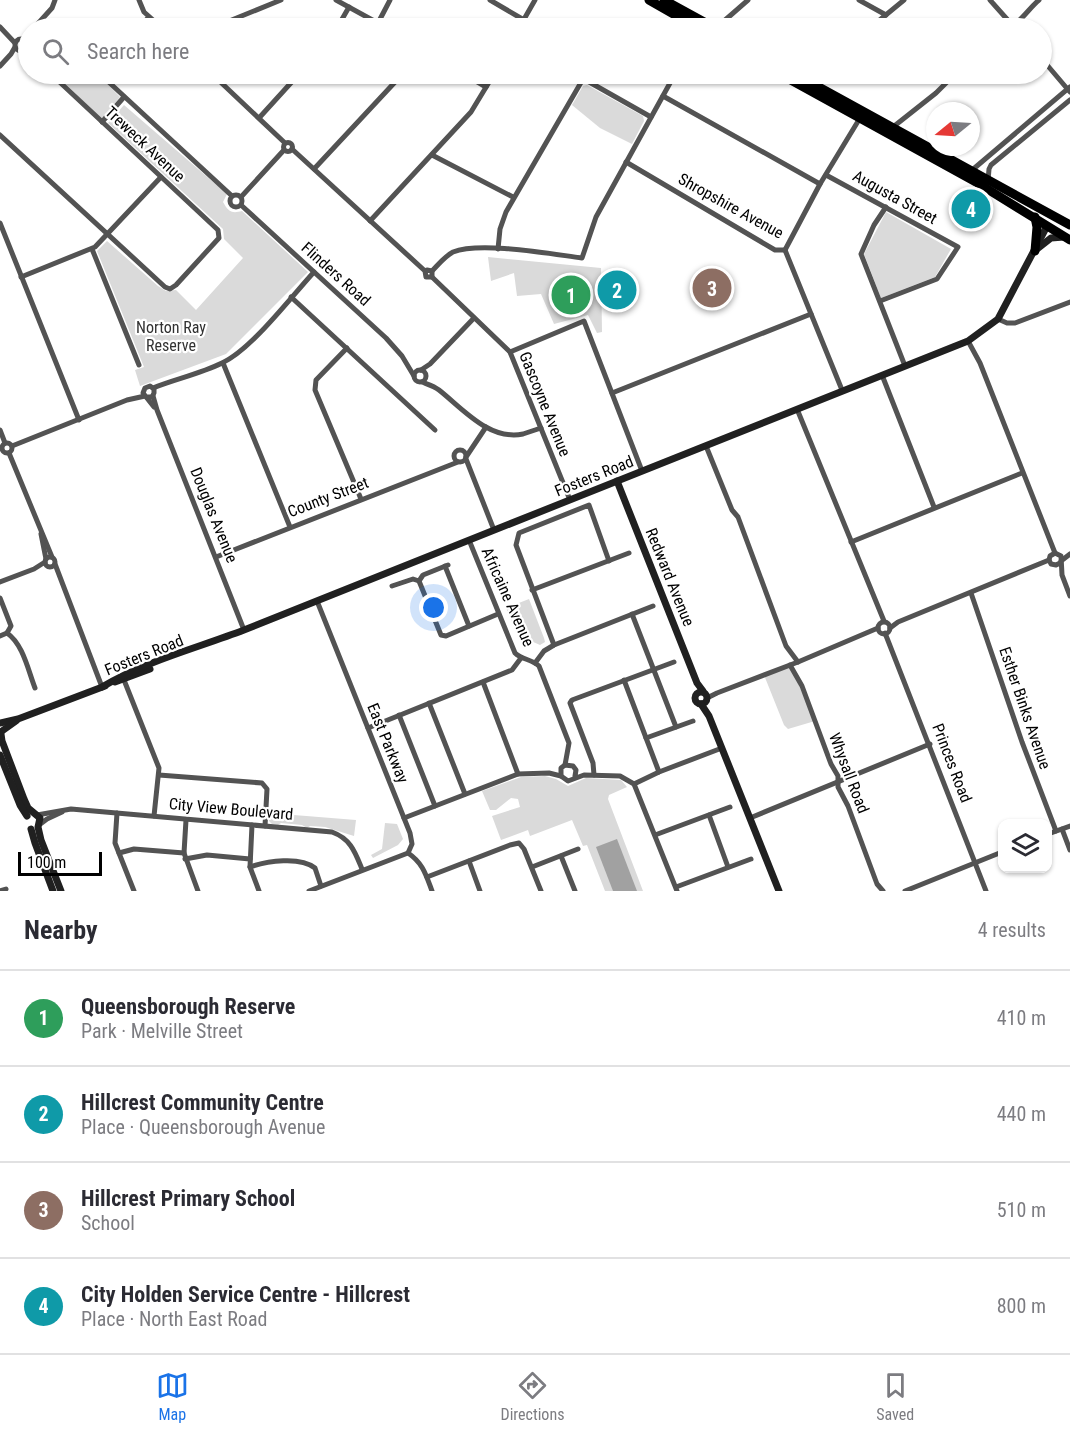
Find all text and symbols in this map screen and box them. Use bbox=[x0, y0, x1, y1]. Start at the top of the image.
search box bbox=[18, 18, 1052, 84]
icon: search bbox=[39, 35, 72, 68]
text: Search here bbox=[87, 39, 189, 64]
street label: Treweck Avenue bbox=[101, 102, 189, 186]
north arrow bbox=[926, 102, 980, 156]
street label: Augusta Street bbox=[850, 166, 941, 228]
street label: Shropshire Avenue bbox=[675, 169, 787, 243]
pin: 4 bbox=[952, 186, 990, 232]
street label: Flinders Road bbox=[298, 238, 374, 310]
pin: 3 bbox=[692, 266, 732, 310]
pin: 2 bbox=[598, 268, 636, 312]
pin: 1 bbox=[552, 272, 590, 318]
park label: Norton Ray Reserve bbox=[136, 318, 206, 355]
street label: Gascoyne Avenue bbox=[515, 349, 575, 459]
street label: Fosters Road bbox=[552, 452, 636, 500]
street label: Douglas Avenue bbox=[186, 465, 242, 565]
street label: County Street bbox=[285, 473, 371, 521]
street label: Redward Avenue bbox=[642, 525, 698, 629]
street label: Africaine Avenue bbox=[478, 544, 538, 650]
your location bbox=[419, 593, 448, 622]
street label: Fosters Road bbox=[102, 631, 186, 679]
street label: Esther Binks Avenue bbox=[995, 644, 1055, 772]
street label: East Parkway bbox=[363, 700, 413, 786]
street label: Princes Road bbox=[928, 721, 976, 805]
street label: Whysall Road bbox=[825, 730, 873, 816]
street label: City View Boulevard bbox=[168, 794, 294, 824]
map controls bbox=[998, 819, 1052, 873]
button: layers bbox=[998, 819, 1052, 873]
scale bar bbox=[18, 849, 102, 876]
text: 100 m bbox=[27, 853, 66, 872]
text: Nearby bbox=[24, 915, 98, 945]
text: 4 results bbox=[978, 918, 1046, 942]
text: Queensborough Reserve bbox=[81, 994, 295, 1019]
text: 1 bbox=[38, 1006, 49, 1030]
text: 410 m bbox=[997, 1006, 1046, 1030]
text: Park · Melville Street bbox=[81, 1019, 243, 1043]
text: Hillcrest Community Centre bbox=[81, 1090, 324, 1115]
text: 2 bbox=[38, 1102, 49, 1126]
text: 440 m bbox=[997, 1102, 1046, 1126]
text: Place · Queensborough Avenue bbox=[81, 1115, 325, 1139]
text: Hillcrest Primary School bbox=[81, 1186, 295, 1211]
text: 3 bbox=[38, 1198, 49, 1222]
text: 510 m bbox=[997, 1198, 1046, 1222]
text: School bbox=[81, 1211, 135, 1235]
text: City Holden Service Centre - Hillcrest bbox=[81, 1282, 410, 1307]
text: 4 bbox=[38, 1294, 49, 1318]
text: 800 m bbox=[997, 1294, 1046, 1318]
text: Place · North East Road bbox=[81, 1307, 267, 1331]
tab: Map bbox=[156, 1369, 189, 1424]
tab: Directions bbox=[501, 1369, 564, 1424]
tab: Saved bbox=[876, 1369, 914, 1424]

